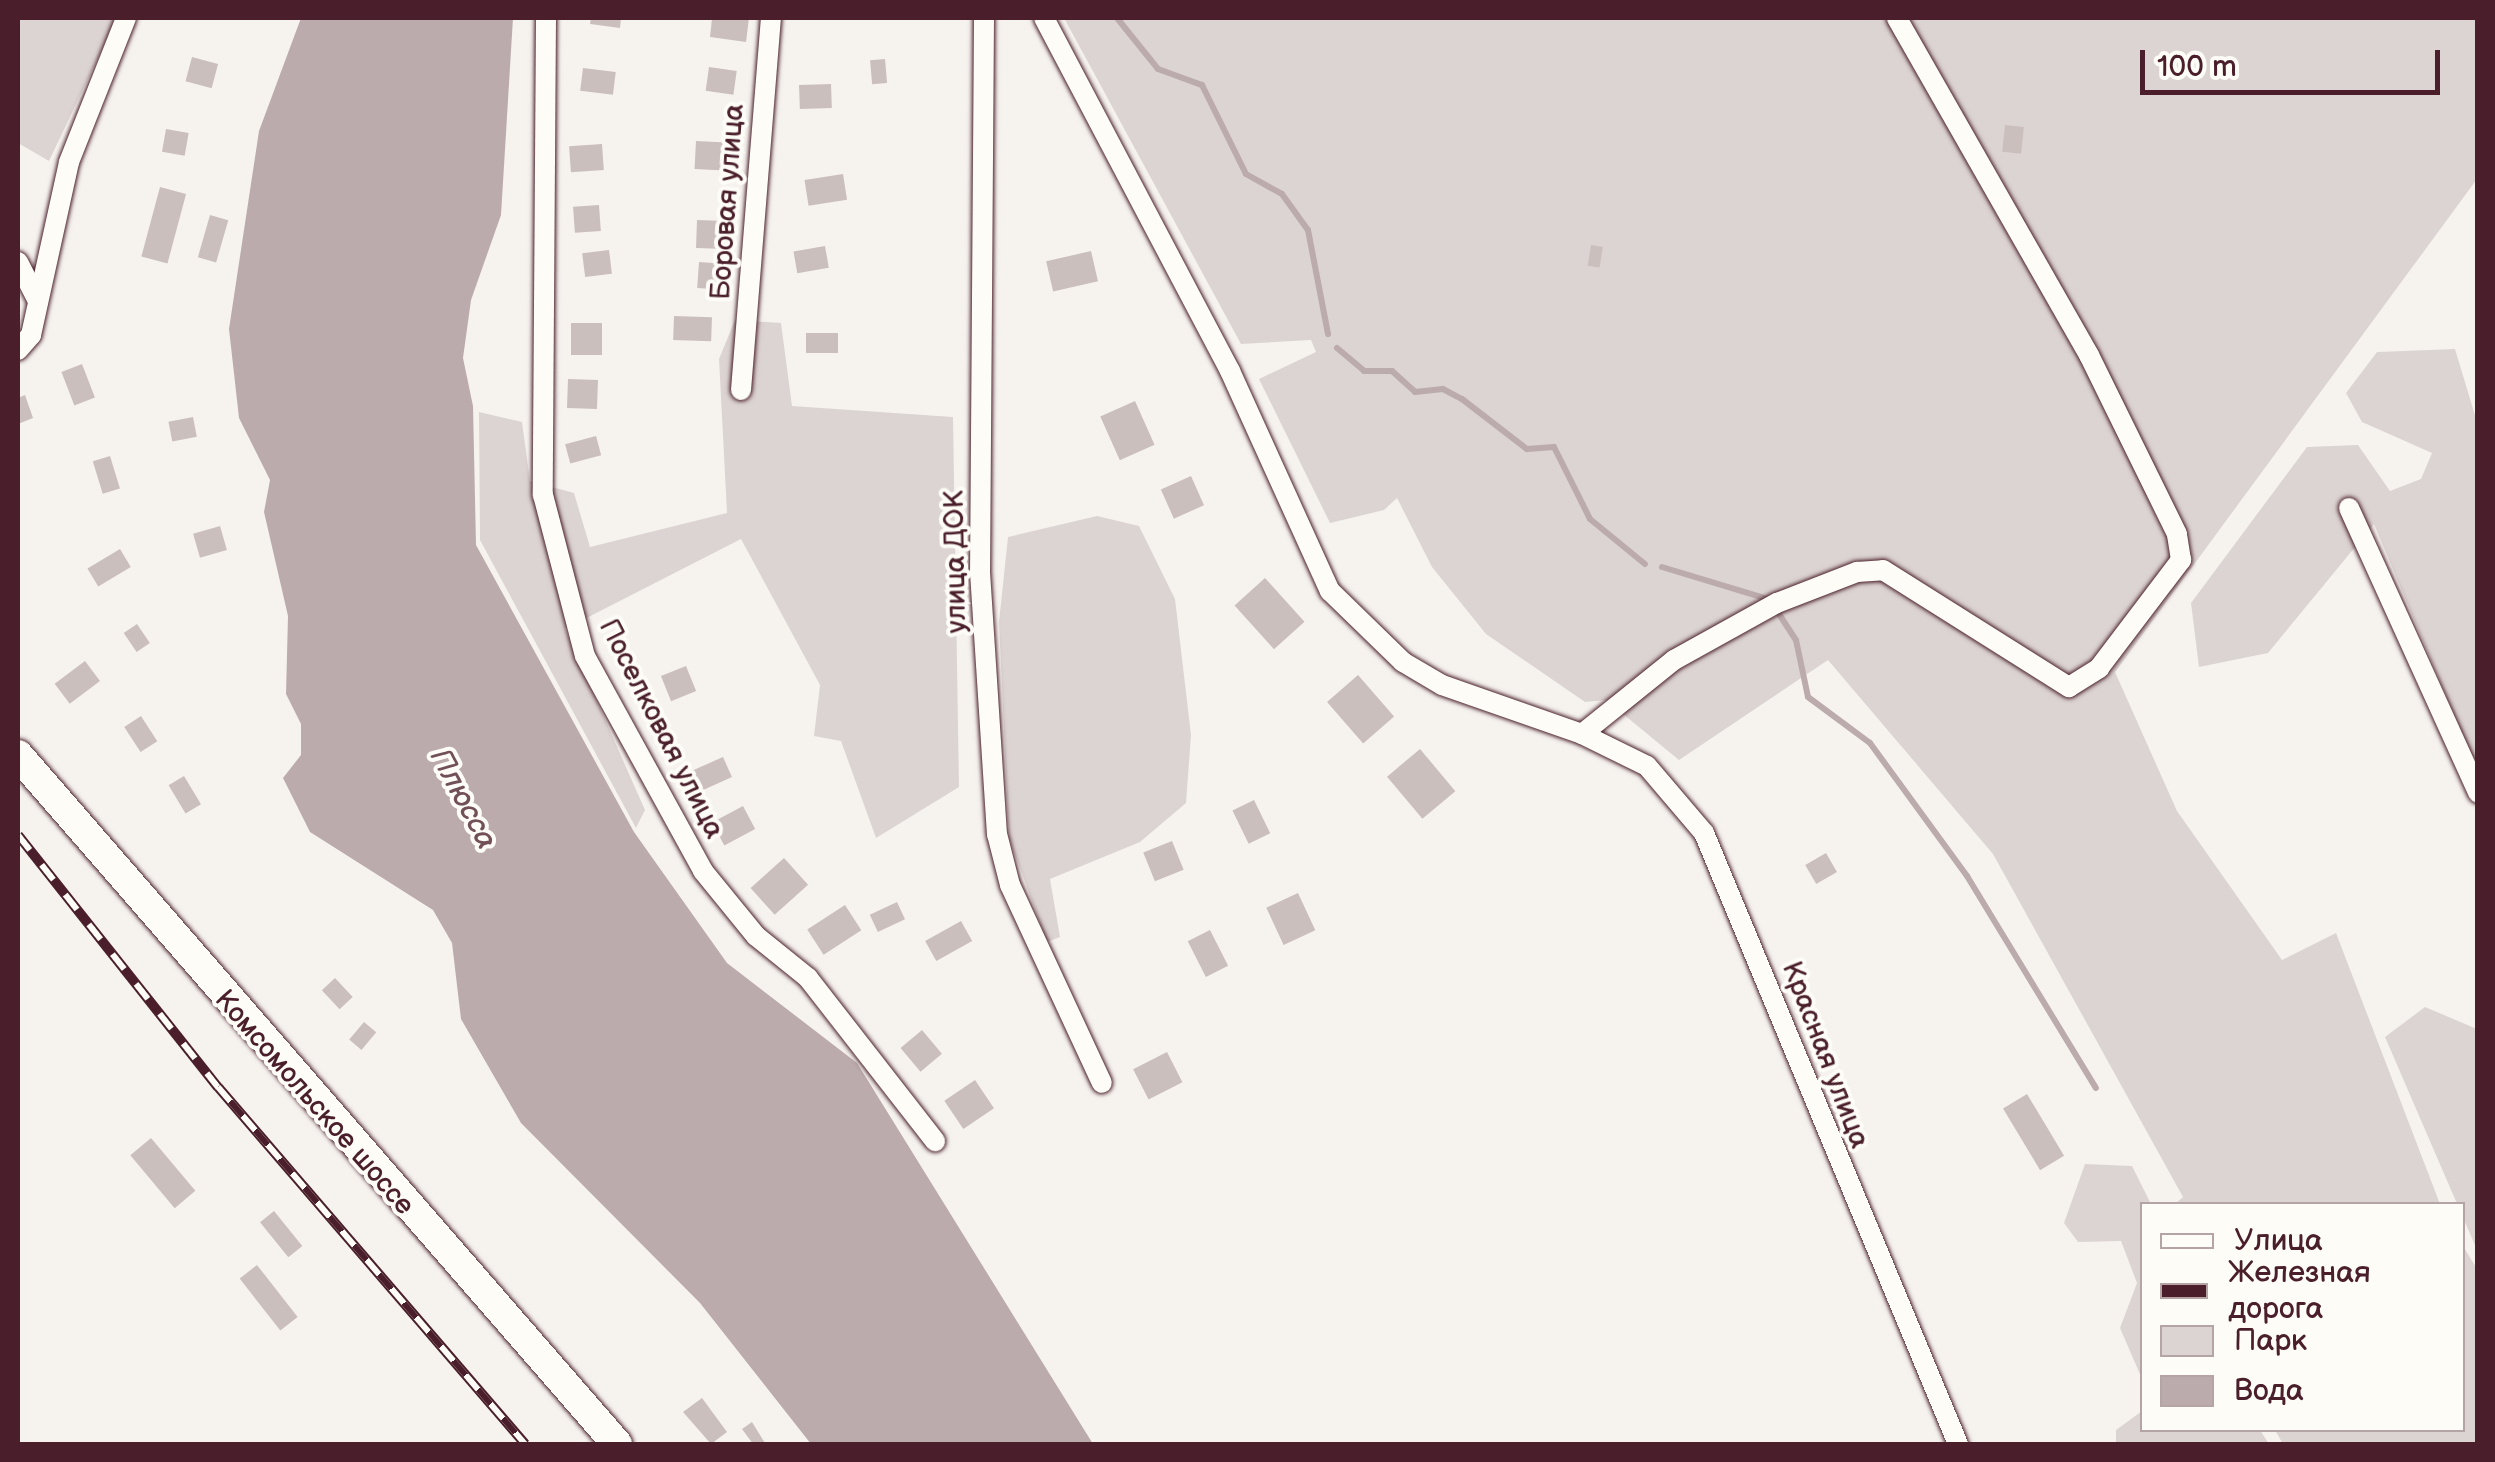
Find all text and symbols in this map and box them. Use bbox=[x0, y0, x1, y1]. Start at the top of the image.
scale bar bbox=[2145, 30, 2445, 92]
text: 100 m bbox=[2157, 49, 2237, 85]
street label: Боровая улица bbox=[704, 103, 752, 301]
street label: улица ДОК bbox=[938, 490, 974, 634]
street label: Поселковая улица bbox=[591, 614, 731, 844]
water label: Плюсса bbox=[421, 742, 505, 856]
street label: Красная улица bbox=[1774, 957, 1876, 1153]
street label: Комсомольское шоссе bbox=[207, 984, 421, 1222]
legend bbox=[2140, 1202, 2465, 1432]
text: Улица bbox=[2234, 1223, 2323, 1259]
text: Железная дорога bbox=[2228, 1255, 2371, 1327]
text: Парк bbox=[2234, 1323, 2307, 1359]
text: Вода bbox=[2234, 1373, 2304, 1409]

